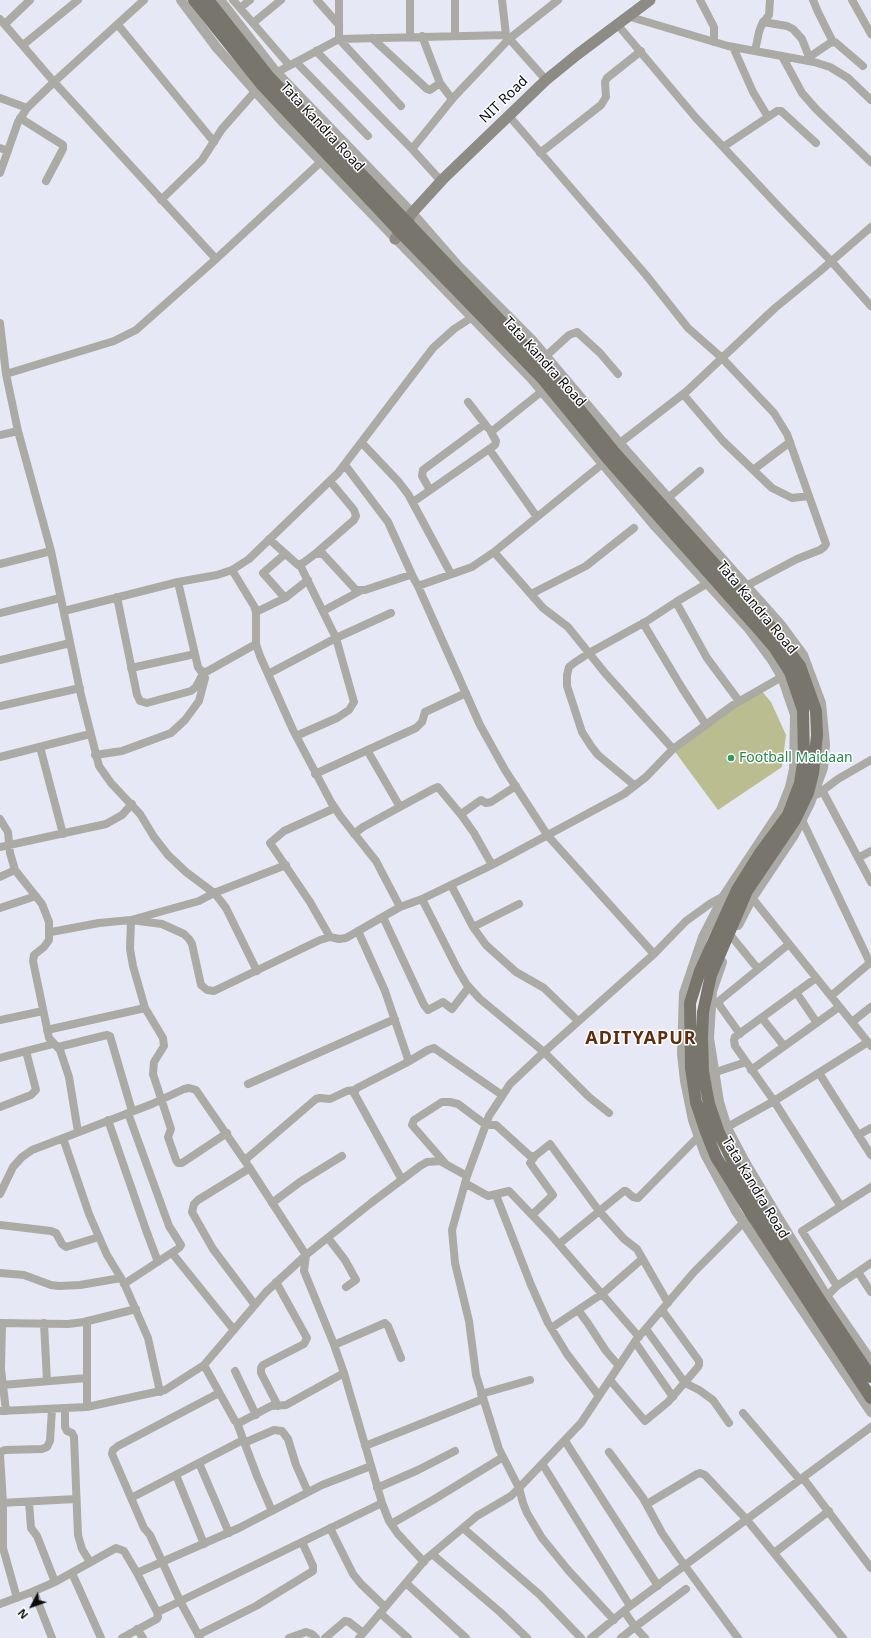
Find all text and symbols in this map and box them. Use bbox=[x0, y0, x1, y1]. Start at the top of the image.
street label: NIT Road bbox=[476, 73, 532, 127]
street label: Tata Kandra Road bbox=[276, 79, 368, 175]
street label: Tata Kandra Road bbox=[499, 313, 589, 411]
street label: Tata Kandra Road bbox=[713, 558, 801, 658]
place label: Football Maidaan bbox=[739, 750, 853, 766]
marker: Football Maidaan bbox=[726, 753, 736, 763]
district label: ADITYAPUR bbox=[585, 1028, 697, 1050]
street label: Tata Kandra Road bbox=[718, 1134, 792, 1242]
north arrow bbox=[12, 1586, 52, 1626]
text: N bbox=[14, 1606, 31, 1623]

